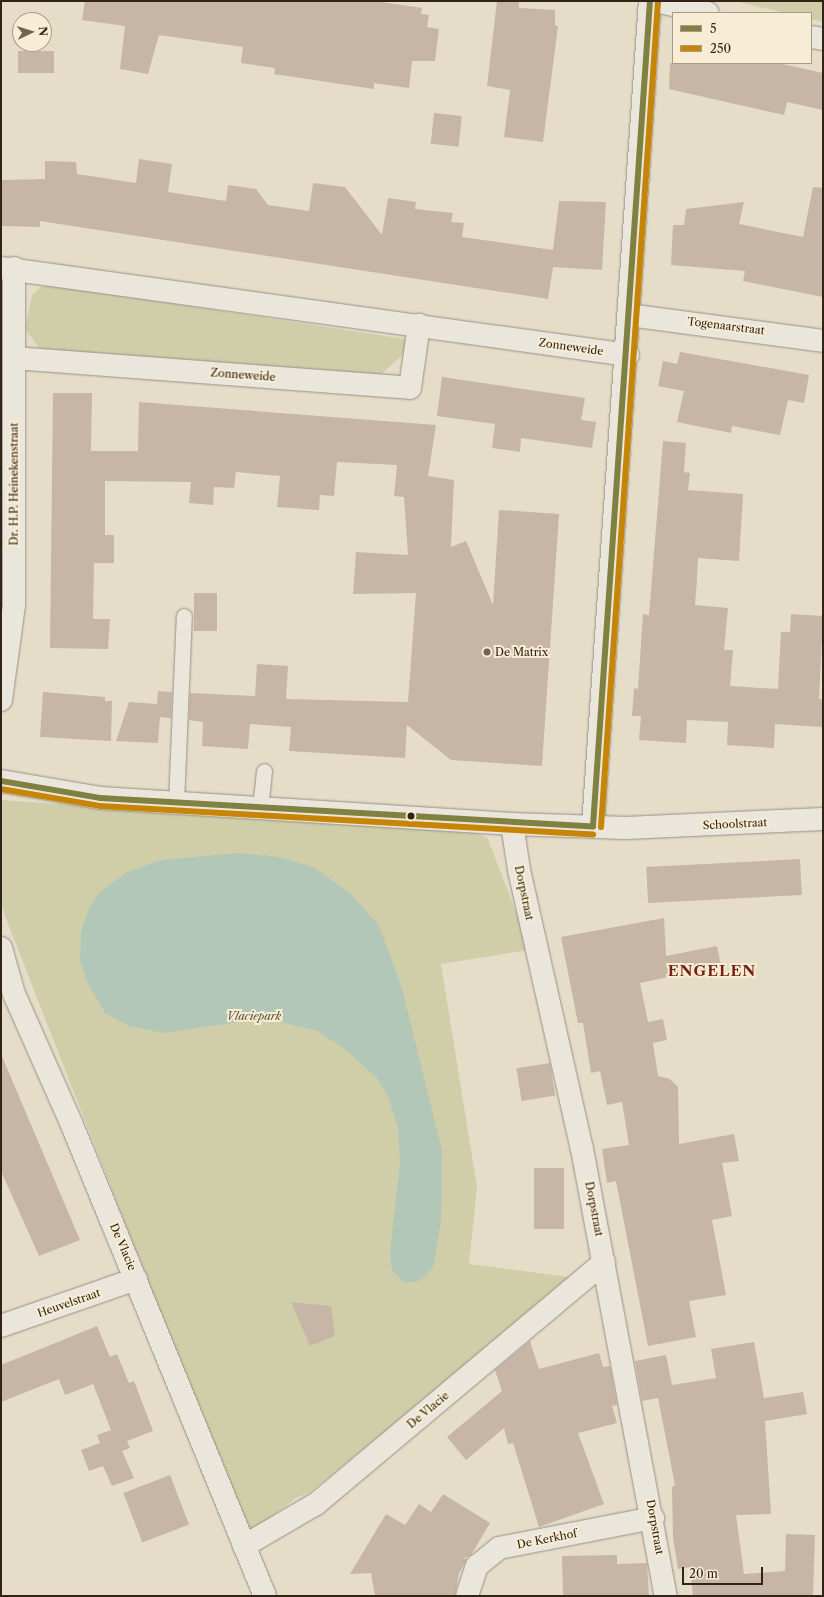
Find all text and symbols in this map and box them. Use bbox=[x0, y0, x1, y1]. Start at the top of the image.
north arrow bbox=[12, 12, 52, 52]
legend bbox=[672, 12, 812, 64]
text: 5 bbox=[710, 21, 717, 36]
text: N bbox=[36, 26, 50, 36]
text: 250 bbox=[710, 41, 731, 56]
street label: Togenaarstraat bbox=[687, 315, 765, 337]
street label: Zonneweide bbox=[538, 336, 604, 358]
street label: Zonneweide bbox=[210, 366, 276, 384]
street label: Dr. H.P. Heinekenstraat bbox=[7, 422, 21, 546]
place label: De Matrix bbox=[495, 645, 548, 659]
marker: De Matrix bbox=[482, 647, 492, 657]
unlabelled marker bbox=[406, 811, 416, 821]
street label: Schoolstraat bbox=[702, 816, 768, 832]
street label: Dorpstraat bbox=[512, 864, 536, 922]
district label: ENGELEN bbox=[668, 962, 756, 980]
park label: Vlaciepark bbox=[227, 1009, 281, 1023]
street label: Dorpstraat bbox=[582, 1180, 606, 1238]
street label: De Vlacie bbox=[107, 1221, 139, 1273]
street label: Heuvelstraat bbox=[36, 1286, 102, 1320]
street label: De Vlacie bbox=[404, 1389, 452, 1431]
street label: Dorpstraat bbox=[644, 1498, 666, 1556]
street label: De Kerkhof bbox=[516, 1527, 578, 1551]
scale bar bbox=[684, 1559, 765, 1585]
text: 20 m bbox=[689, 1566, 718, 1581]

